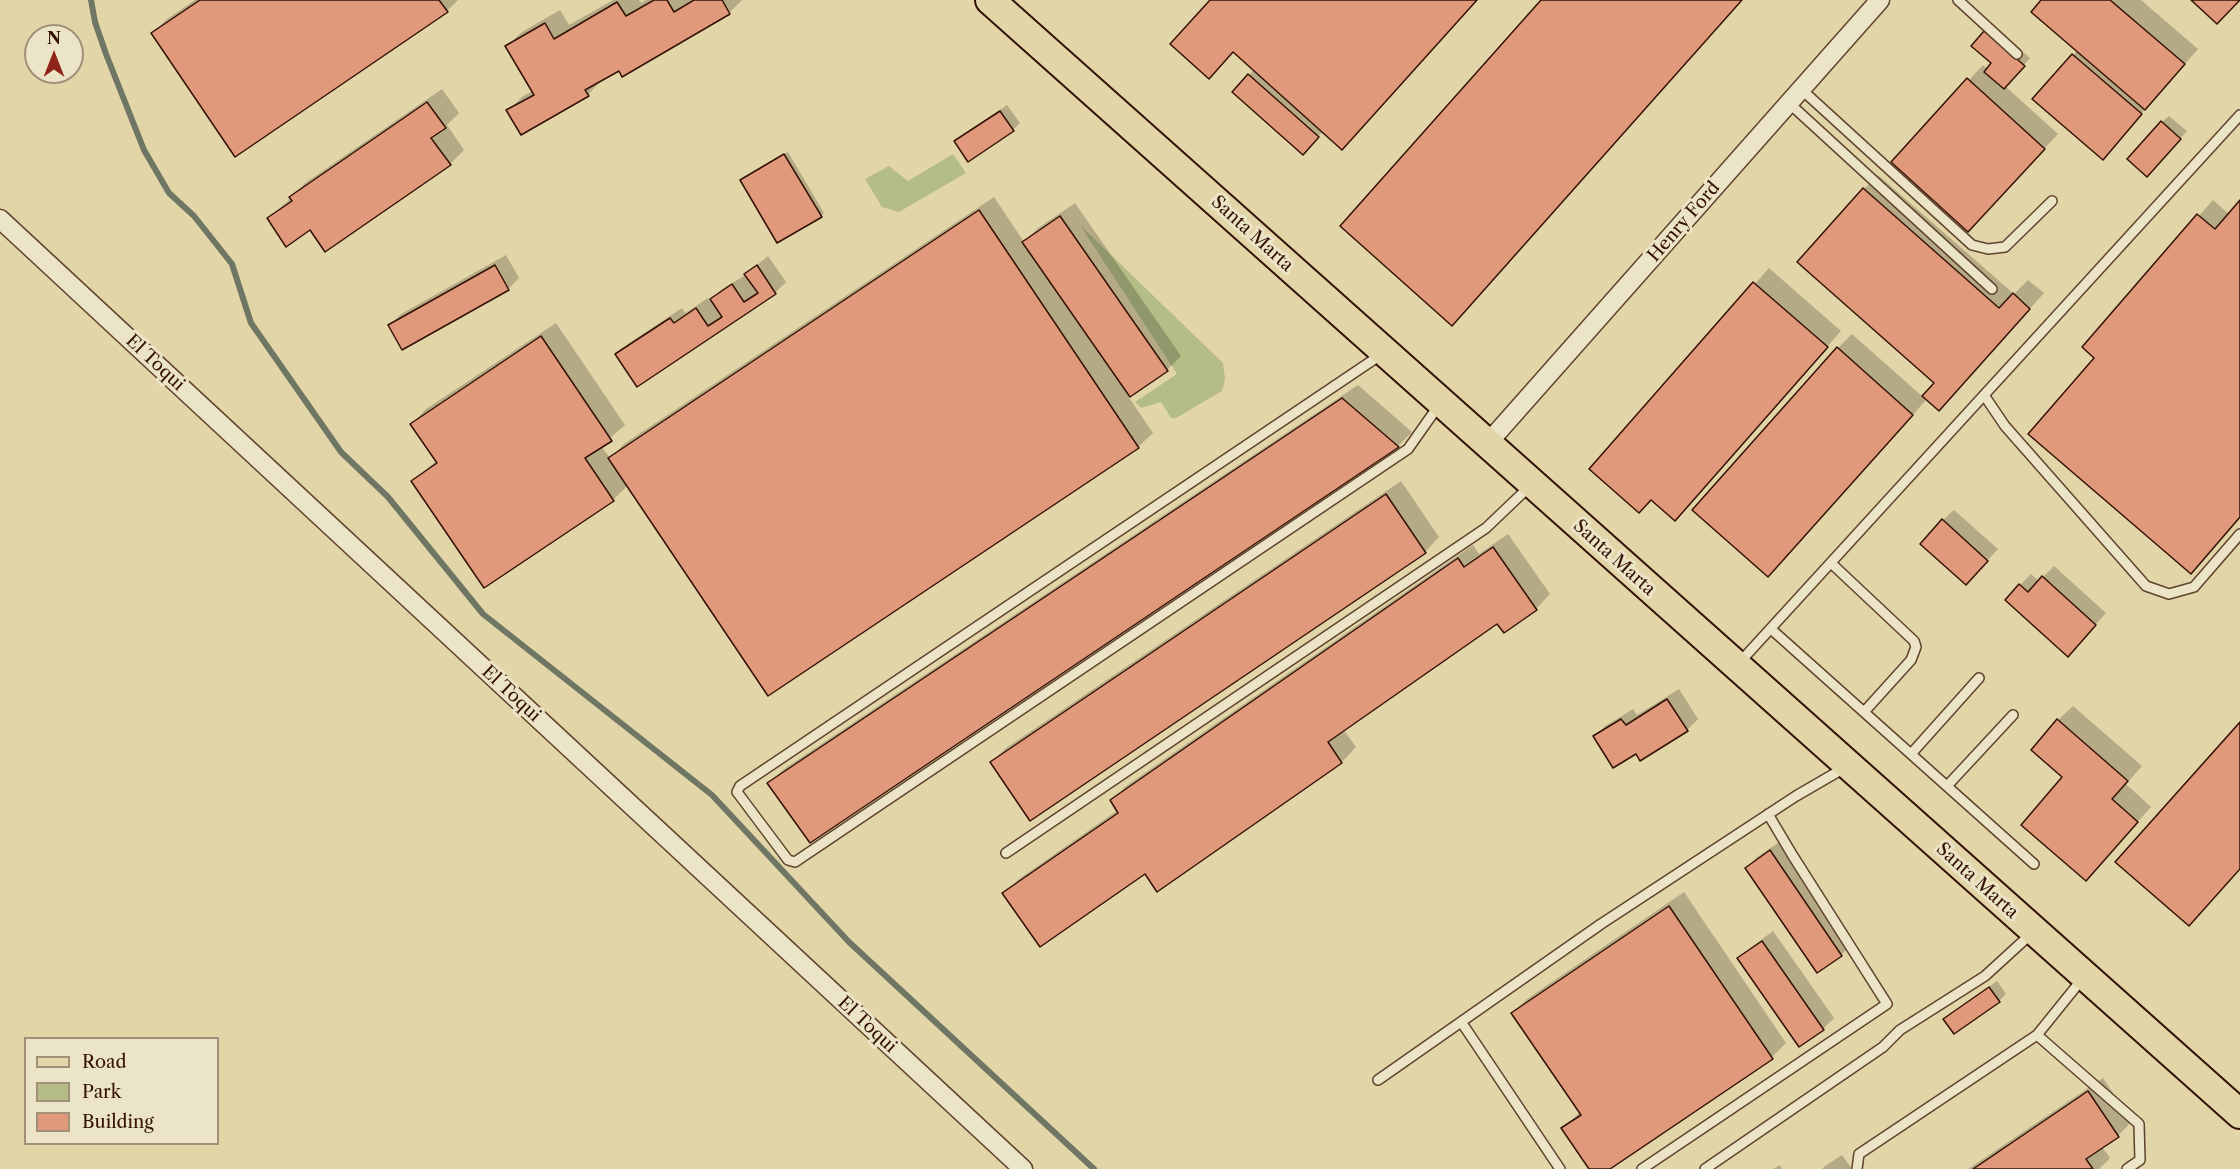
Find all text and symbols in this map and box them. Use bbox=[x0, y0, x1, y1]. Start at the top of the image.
north arrow bbox=[24, 24, 84, 84]
text: N bbox=[47, 28, 61, 48]
street label: Henry Ford bbox=[1643, 178, 1725, 266]
street label: Santa Marta bbox=[1206, 191, 1298, 277]
street label: El Toqui bbox=[121, 330, 189, 396]
street label: Santa Marta bbox=[1568, 515, 1660, 601]
street label: El Toqui bbox=[477, 661, 545, 727]
street label: Santa Marta bbox=[1931, 838, 2023, 924]
street label: El Toqui bbox=[833, 992, 901, 1058]
legend bbox=[24, 1037, 219, 1145]
text: Road bbox=[82, 1051, 127, 1073]
text: Park bbox=[82, 1081, 121, 1103]
text: Building bbox=[82, 1111, 154, 1133]

